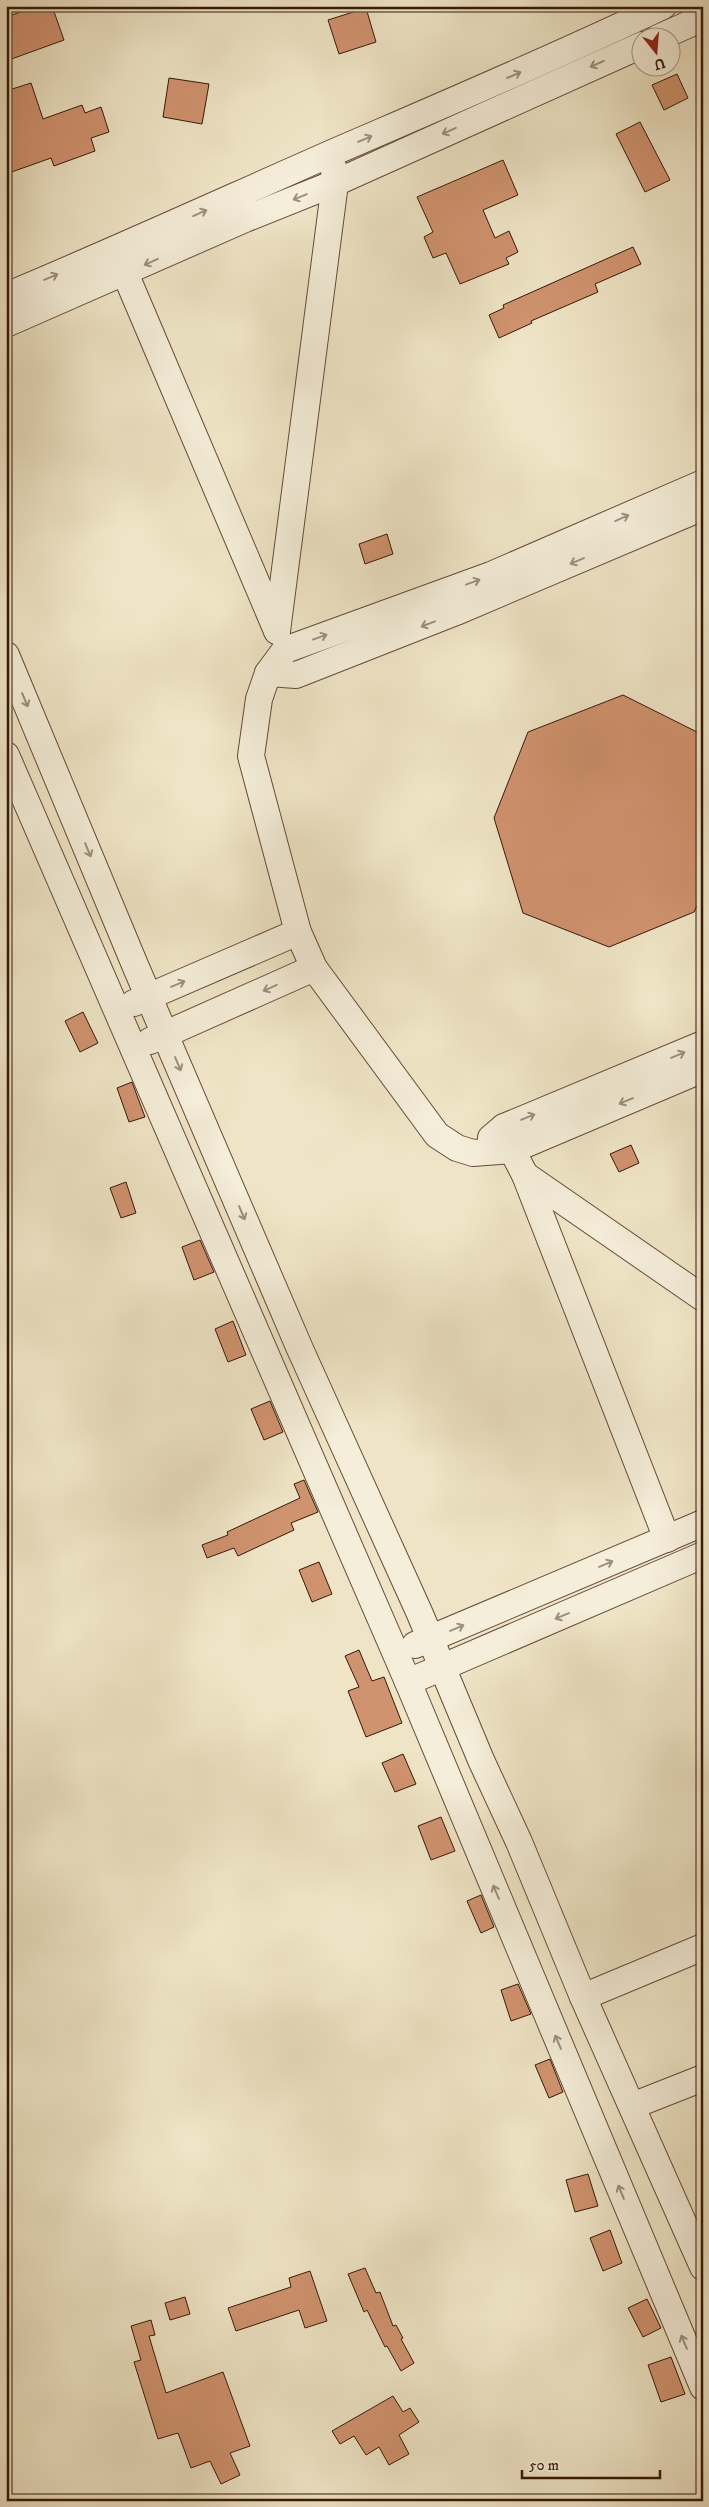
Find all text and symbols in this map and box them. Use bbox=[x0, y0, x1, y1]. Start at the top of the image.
north arrow bbox=[632, 28, 682, 78]
text: U bbox=[652, 53, 667, 74]
one-way arrow bbox=[590, 60, 605, 70]
one-way arrow bbox=[506, 70, 521, 80]
one-way arrow bbox=[442, 127, 457, 137]
one-way arrow bbox=[357, 134, 372, 144]
one-way arrow bbox=[293, 193, 308, 202]
one-way arrow bbox=[192, 207, 207, 217]
one-way arrow bbox=[144, 257, 159, 267]
one-way arrow bbox=[43, 272, 58, 281]
one-way arrow bbox=[614, 513, 629, 523]
one-way arrow bbox=[570, 556, 585, 566]
one-way arrow bbox=[464, 577, 480, 586]
one-way arrow bbox=[420, 620, 435, 629]
one-way arrow bbox=[312, 632, 327, 641]
one-way arrow bbox=[21, 692, 31, 707]
one-way arrow bbox=[83, 842, 93, 857]
one-way arrow bbox=[170, 979, 185, 989]
one-way arrow bbox=[263, 983, 278, 993]
one-way arrow bbox=[670, 1049, 685, 1059]
one-way arrow bbox=[174, 1056, 184, 1071]
one-way arrow bbox=[619, 1097, 634, 1107]
one-way arrow bbox=[520, 1112, 535, 1121]
one-way arrow bbox=[238, 1205, 248, 1220]
one-way arrow bbox=[598, 1559, 613, 1569]
one-way arrow bbox=[555, 1611, 570, 1621]
one-way arrow bbox=[449, 1622, 464, 1632]
one-way arrow bbox=[490, 1885, 500, 1900]
one-way arrow bbox=[553, 2035, 563, 2050]
one-way arrow bbox=[616, 2185, 626, 2200]
one-way arrow bbox=[679, 2335, 688, 2350]
scale bar bbox=[522, 2447, 659, 2479]
text: 50 m bbox=[529, 2456, 559, 2475]

